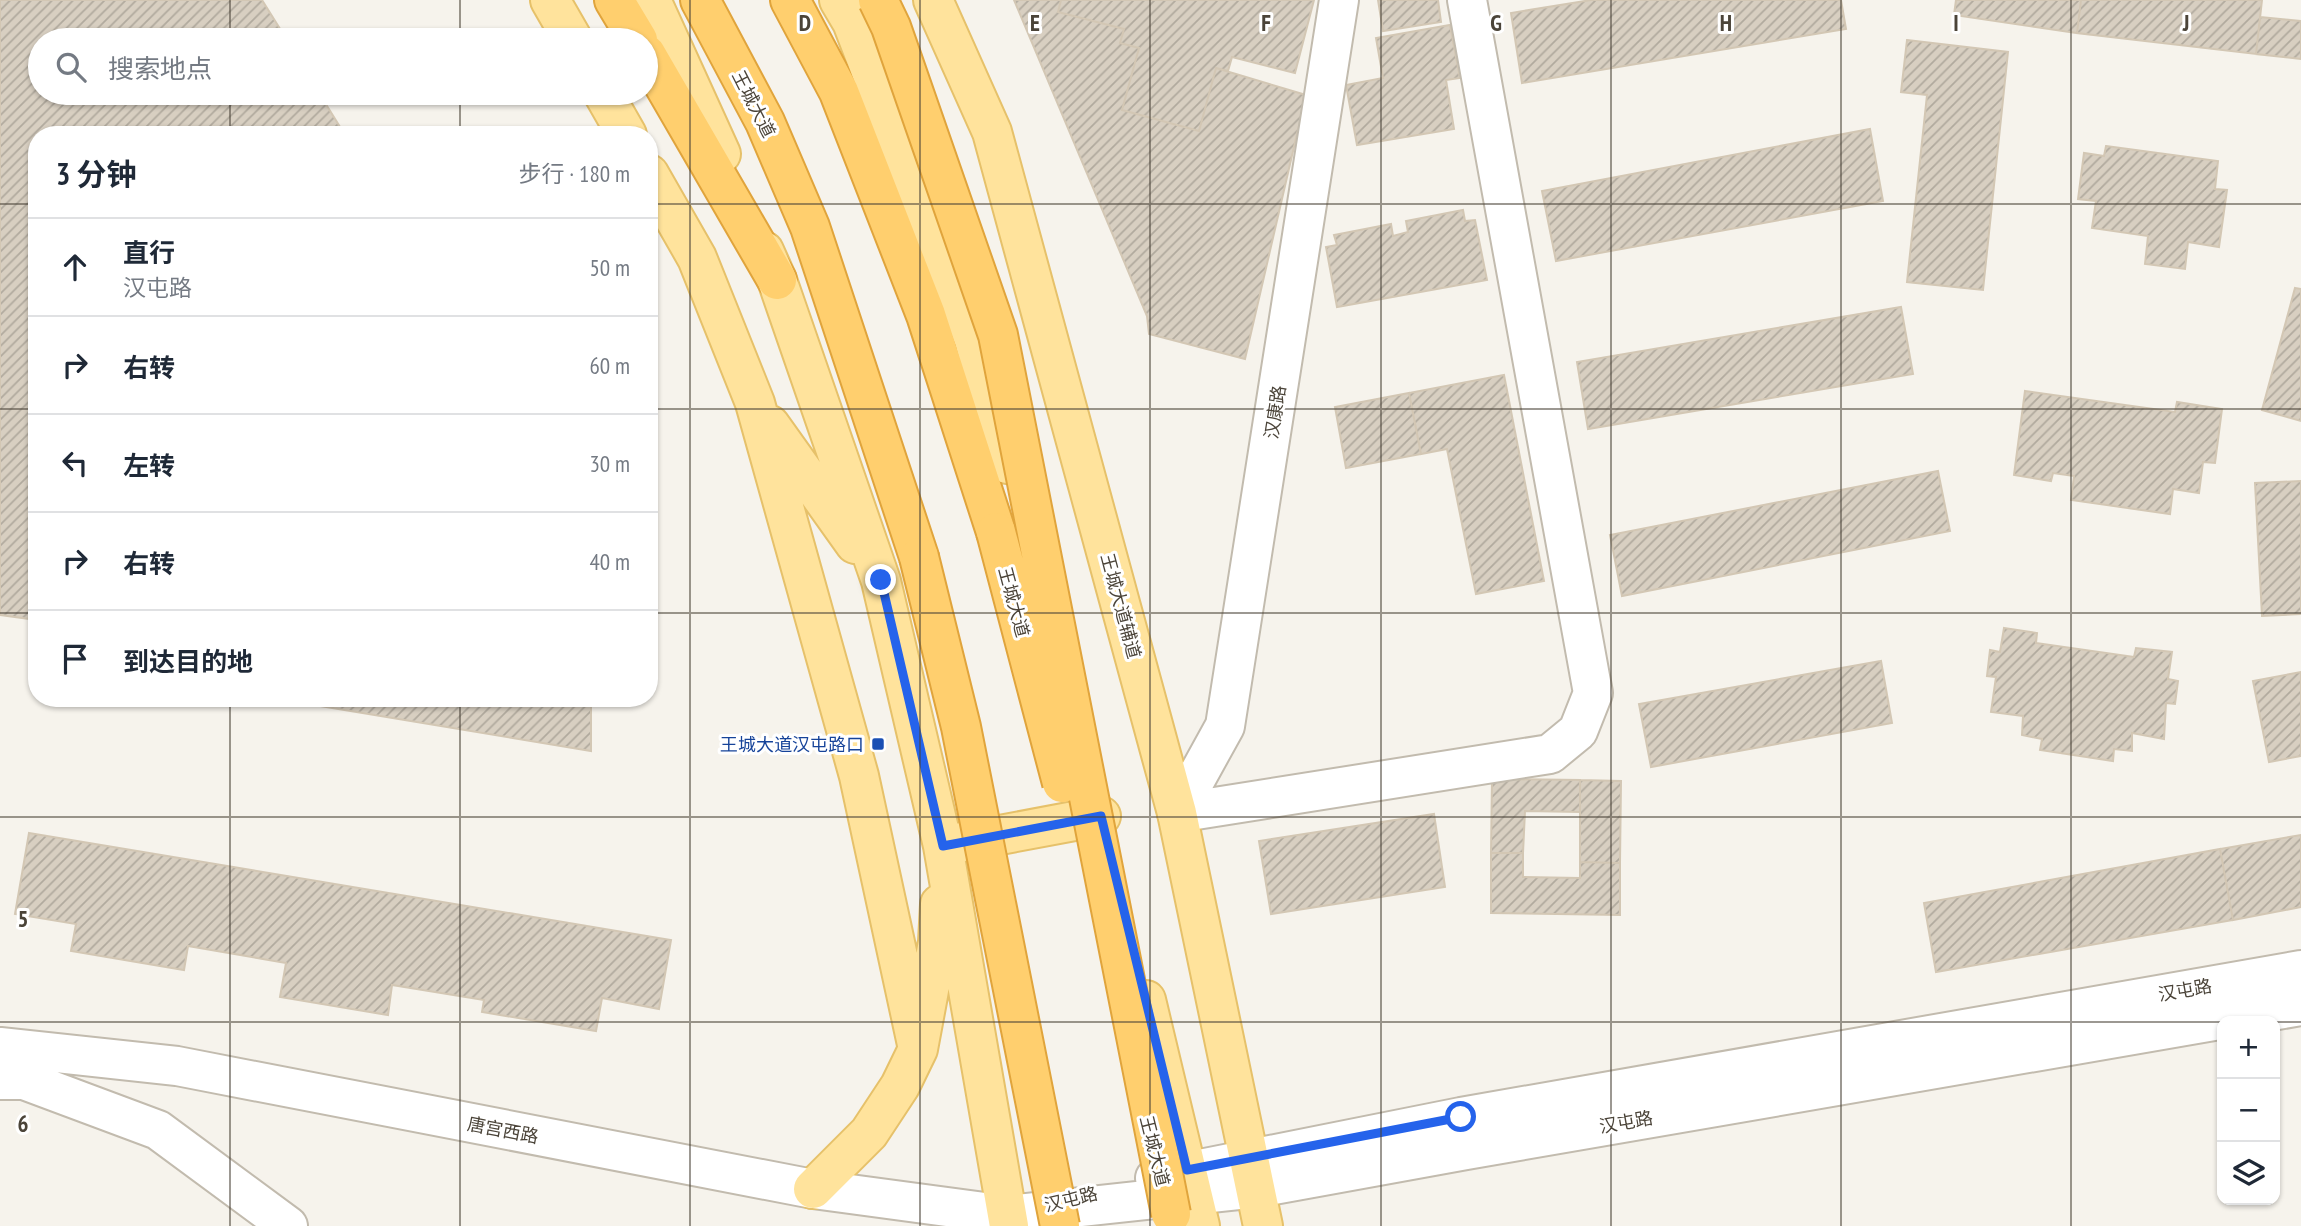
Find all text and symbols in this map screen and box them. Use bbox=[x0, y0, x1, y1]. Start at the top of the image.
text: D bbox=[799, 8, 811, 37]
text: E bbox=[1030, 8, 1040, 37]
text: F bbox=[1261, 8, 1271, 37]
text: G bbox=[1490, 8, 1502, 37]
text: H bbox=[1720, 8, 1732, 37]
text: I bbox=[1953, 8, 1959, 37]
text: J bbox=[2182, 8, 2189, 37]
search box bbox=[28, 28, 658, 105]
icon: search bbox=[52, 48, 90, 86]
text: 搜索地点 bbox=[108, 52, 212, 85]
street label: 王城大道 bbox=[727, 67, 781, 141]
text: 3 分钟 bbox=[56, 154, 137, 193]
text: 步行 · 180 m bbox=[518, 159, 630, 188]
text: 直行 bbox=[123, 236, 175, 269]
icon: ahead bbox=[56, 248, 94, 286]
text: 50 m bbox=[589, 253, 630, 282]
text: 汉屯路 bbox=[123, 273, 192, 302]
icon: right bbox=[56, 346, 94, 384]
text: 右转 bbox=[123, 351, 175, 384]
text: 60 m bbox=[589, 351, 630, 380]
street label: 汉康路 bbox=[1259, 384, 1291, 440]
icon: left bbox=[56, 444, 94, 482]
text: 左转 bbox=[123, 449, 175, 482]
text: 30 m bbox=[589, 449, 630, 478]
icon: right bbox=[56, 542, 94, 580]
text: 右转 bbox=[123, 547, 175, 580]
text: 40 m bbox=[589, 547, 630, 576]
street label: 王城大道辅道 bbox=[1096, 551, 1146, 661]
route end bbox=[865, 564, 896, 595]
street label: 王城大道 bbox=[994, 564, 1034, 640]
icon: arrive bbox=[56, 640, 94, 678]
text: 到达目的地 bbox=[123, 645, 253, 678]
place label: 王城大道汉屯路口 bbox=[720, 733, 864, 756]
marker: 王城大道汉屯路口 bbox=[870, 736, 886, 752]
text: 5 bbox=[18, 904, 29, 933]
street label: 汉屯路 bbox=[2156, 974, 2214, 1006]
map controls bbox=[2217, 1016, 2280, 1205]
button: + bbox=[2217, 1016, 2280, 1079]
button: − bbox=[2217, 1079, 2280, 1142]
route start bbox=[1445, 1101, 1476, 1132]
street label: 汉屯路 bbox=[1597, 1106, 1655, 1138]
text: 6 bbox=[18, 1109, 29, 1138]
street label: 唐宫西路 bbox=[465, 1112, 541, 1148]
street label: 王城大道 bbox=[1135, 1113, 1175, 1189]
button: layers bbox=[2217, 1142, 2280, 1205]
street label: 汉屯路 bbox=[1042, 1181, 1100, 1217]

